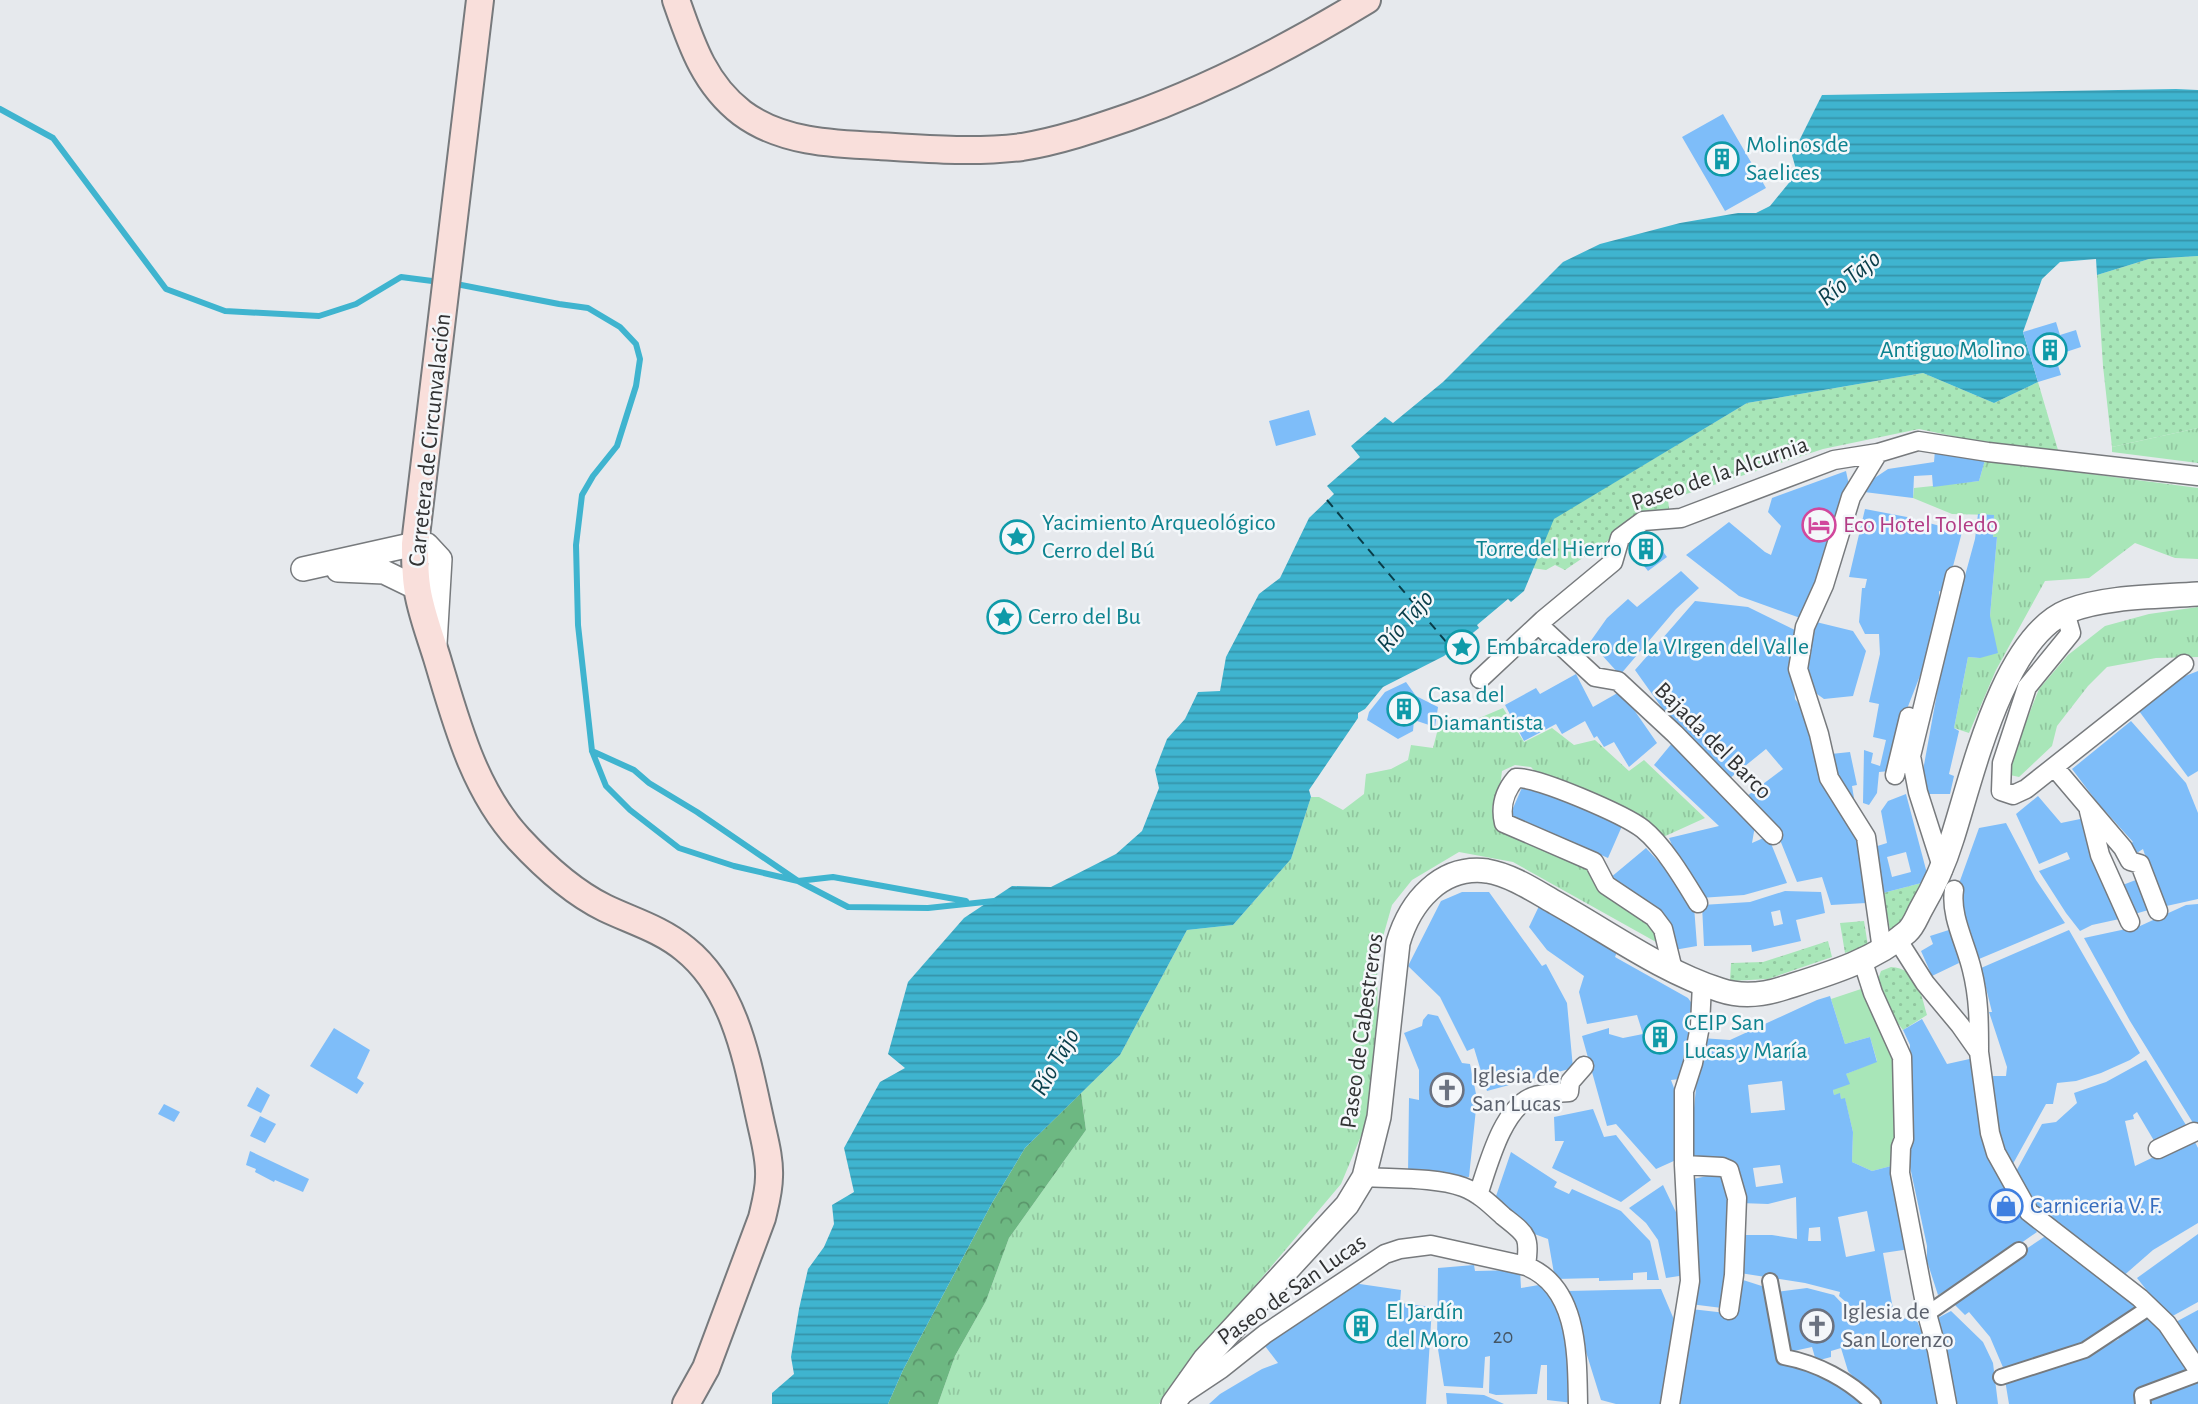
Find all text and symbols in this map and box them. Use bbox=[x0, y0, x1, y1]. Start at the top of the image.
place label: Molinos de Saelices bbox=[1746, 133, 1848, 185]
building icon: Molinos de Saelices bbox=[1703, 140, 1741, 178]
water label: Río Tajo bbox=[1813, 245, 1885, 311]
street label: Carretera de Circunvalación bbox=[405, 312, 455, 568]
building icon: Antiguo Molino bbox=[2031, 331, 2069, 369]
place label: Antiguo Molino bbox=[1880, 338, 2025, 362]
street label: Paseo de la Alcurnia bbox=[1629, 433, 1811, 515]
hotel icon: Eco Hotel Toledo bbox=[1800, 506, 1838, 544]
place label: Yacimiento Arqueológico Cerro del Bú bbox=[1042, 511, 1276, 563]
place label: Eco Hotel Toledo bbox=[1843, 513, 1998, 537]
place icon: Yacimiento Arqueológico Cerro del Bú bbox=[998, 518, 1036, 556]
building icon: Torre del Hierro bbox=[1627, 530, 1665, 568]
place label: Torre del Hierro bbox=[1476, 537, 1622, 561]
water label: Río Tajo bbox=[1371, 585, 1439, 657]
place icon: Cerro del Bu bbox=[985, 598, 1023, 636]
place label: Cerro del Bu bbox=[1028, 605, 1141, 629]
place icon: Embarcadero de la VIrgen del Valle bbox=[1443, 628, 1481, 666]
place label: Embarcadero de la VIrgen del Valle bbox=[1486, 635, 1809, 659]
street label: Bajada del Barco bbox=[1650, 678, 1776, 804]
place label: Casa del Diamantista bbox=[1428, 683, 1544, 735]
building icon: Casa del Diamantista bbox=[1385, 690, 1423, 728]
street label: Paseo de Cabestreros bbox=[1336, 932, 1388, 1130]
place label: CEIP San Lucas y María bbox=[1684, 1011, 1808, 1063]
building icon: CEIP San Lucas y María bbox=[1641, 1018, 1679, 1056]
water label: Río Tajo bbox=[1026, 1024, 1084, 1100]
place label: Iglesia de San Lucas bbox=[1472, 1064, 1561, 1116]
church icon: Iglesia de San Lucas bbox=[1428, 1071, 1466, 1109]
shop icon: Carniceria V. F. bbox=[1987, 1187, 2025, 1225]
place label: Carniceria V. F. bbox=[2030, 1194, 2162, 1218]
street label: Paseo de San Lucas bbox=[1213, 1230, 1371, 1350]
place label: El Jardín del Moro bbox=[1386, 1300, 1469, 1352]
place label: Iglesia de San Lorenzo bbox=[1842, 1300, 1954, 1352]
building icon: El Jardín del Moro bbox=[1342, 1307, 1380, 1345]
church icon: Iglesia de San Lorenzo bbox=[1798, 1307, 1836, 1345]
house number: 20 bbox=[1493, 1326, 1513, 1347]

